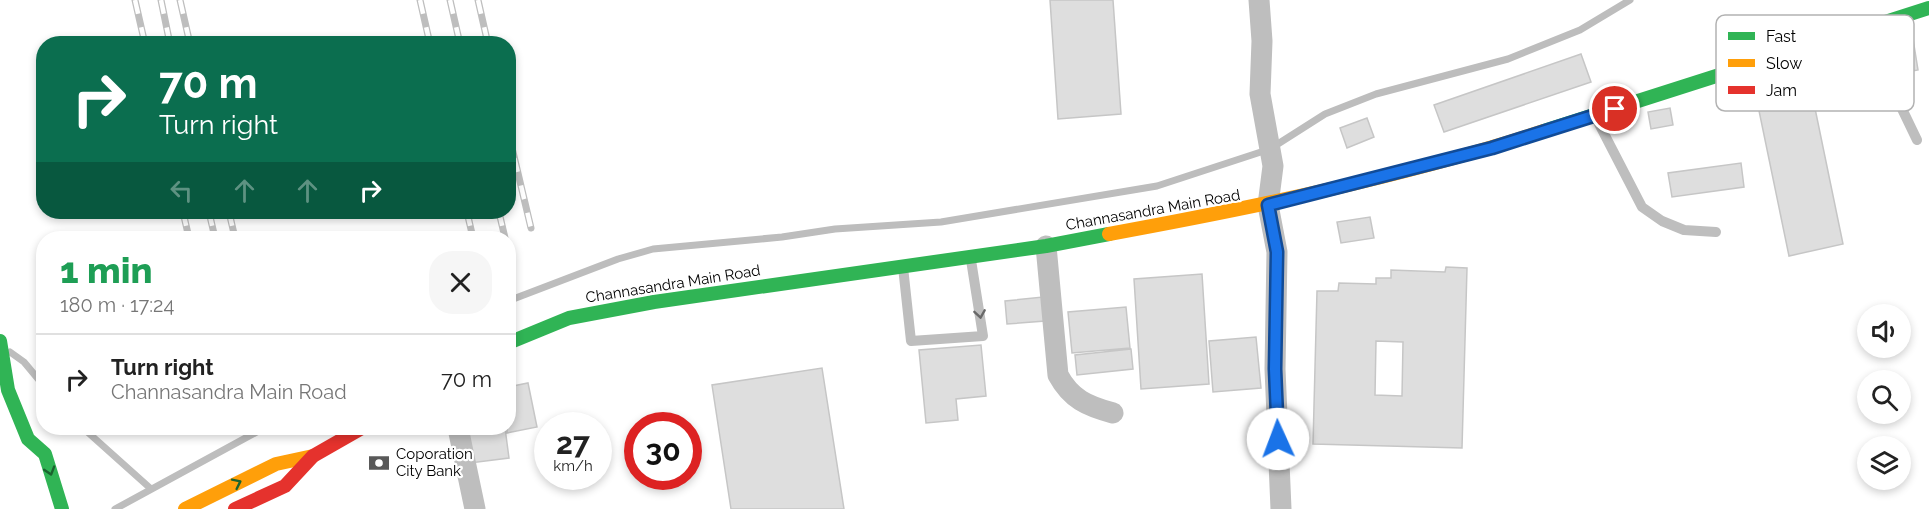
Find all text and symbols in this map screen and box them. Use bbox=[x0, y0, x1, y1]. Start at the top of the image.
legend bbox=[1716, 15, 1914, 111]
text: Fast bbox=[1766, 27, 1797, 46]
text: Slow bbox=[1766, 54, 1802, 73]
text: 70 m bbox=[159, 59, 258, 108]
icon: right bbox=[60, 60, 138, 138]
text: Jam bbox=[1766, 81, 1797, 100]
pin bbox=[1589, 83, 1640, 134]
icon: arrive bbox=[1598, 92, 1631, 125]
text: Turn right bbox=[159, 109, 278, 140]
icon: left bbox=[165, 174, 198, 207]
icon: ahead bbox=[228, 174, 261, 207]
icon: ahead bbox=[291, 174, 324, 207]
icon: right bbox=[354, 174, 387, 207]
street label: Channasandra Main Road bbox=[1064, 186, 1242, 234]
text: 1 min bbox=[60, 249, 152, 291]
button: close bbox=[429, 251, 492, 314]
street label: Channasandra Main Road bbox=[584, 261, 762, 307]
text: 180 m · 17:24 bbox=[60, 293, 174, 317]
map controls bbox=[1857, 304, 1911, 490]
button: sound bbox=[1857, 304, 1911, 358]
one-way arrow bbox=[973, 310, 985, 319]
text: Turn right bbox=[111, 354, 214, 380]
icon: right bbox=[60, 363, 93, 396]
text: 70 m bbox=[441, 366, 492, 392]
button: search bbox=[1857, 370, 1911, 424]
text: Channasandra Main Road bbox=[111, 380, 347, 404]
position arrow bbox=[1246, 407, 1310, 471]
speed limit sign: 30 bbox=[624, 412, 702, 490]
text: 27 bbox=[556, 426, 590, 461]
button: layers bbox=[1857, 436, 1911, 490]
place label: Coporation City Bank bbox=[396, 445, 473, 480]
bank icon: Coporation City Bank bbox=[367, 451, 391, 475]
text: km/h bbox=[553, 457, 593, 475]
one-way arrow bbox=[43, 465, 55, 476]
one-way arrow bbox=[231, 479, 241, 490]

